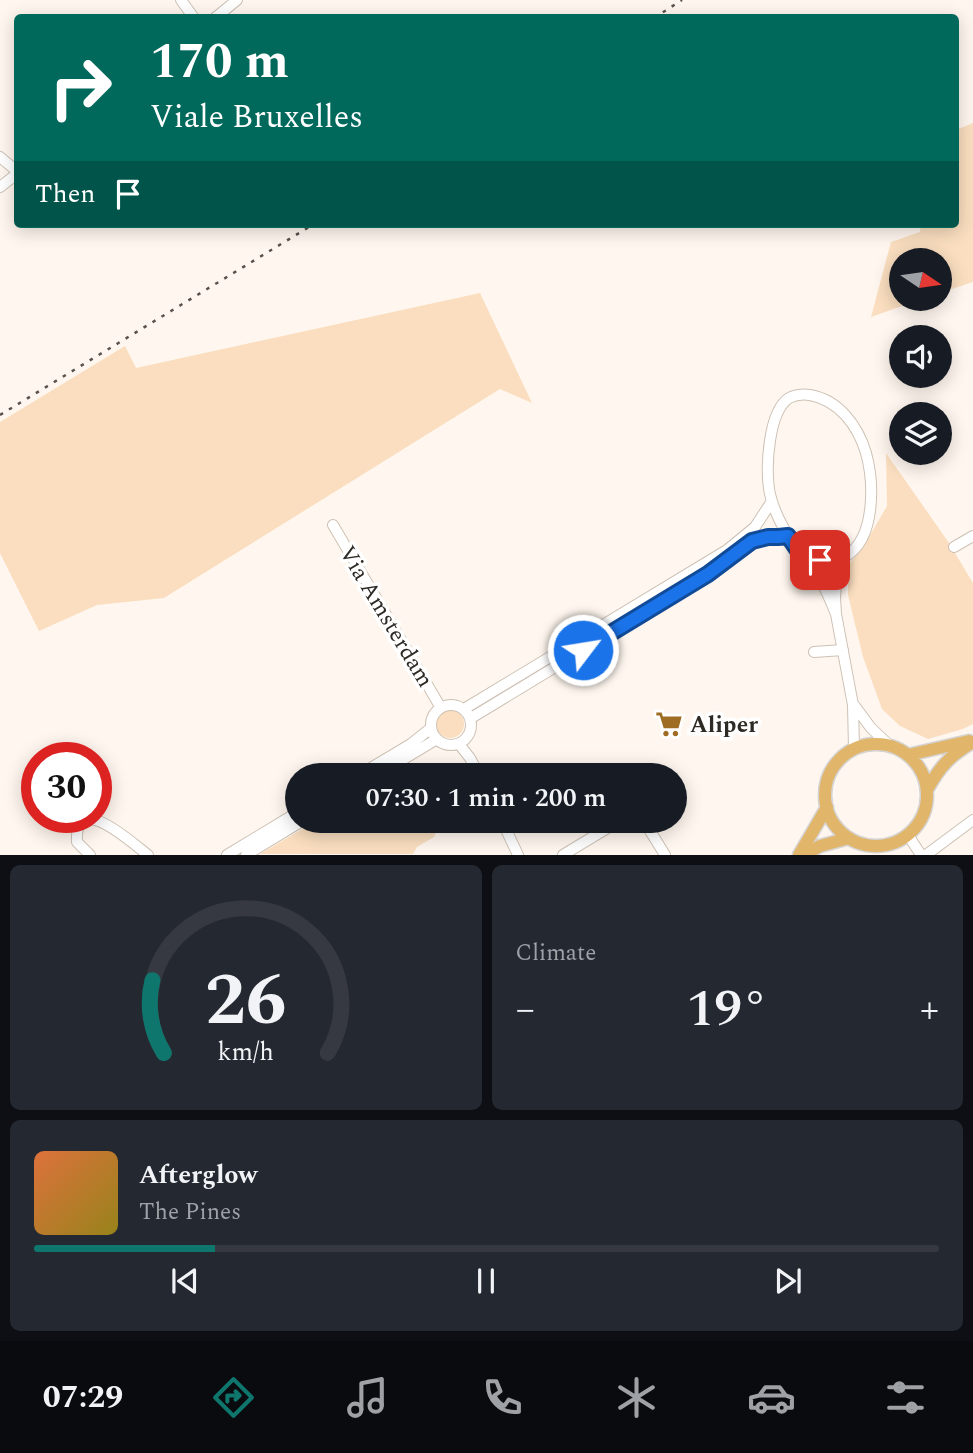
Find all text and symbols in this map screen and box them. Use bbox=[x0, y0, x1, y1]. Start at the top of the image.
text: 170 m bbox=[150, 25, 289, 100]
icon: right bbox=[35, 42, 126, 133]
text: Viale Bruxelles bbox=[150, 93, 363, 142]
text: Then bbox=[35, 174, 95, 214]
icon: arrive bbox=[109, 175, 147, 213]
north arrow bbox=[889, 248, 952, 312]
map controls bbox=[889, 248, 952, 465]
button: sound bbox=[889, 325, 952, 388]
button: layers bbox=[889, 402, 952, 465]
pin bbox=[790, 530, 850, 590]
street label: Via Amsterdam bbox=[329, 539, 442, 694]
icon: arrive bbox=[801, 541, 839, 579]
position arrow bbox=[546, 613, 620, 687]
place label: Aliper bbox=[690, 708, 758, 743]
supermarket icon: Aliper bbox=[654, 709, 684, 739]
speed limit sign: 30 bbox=[21, 742, 112, 833]
text: 07:30 · 1 min · 200 m bbox=[366, 778, 606, 818]
text: Climate bbox=[516, 936, 596, 971]
text: 26 bbox=[205, 947, 287, 1058]
text: 19° bbox=[686, 970, 768, 1049]
text: − bbox=[516, 981, 535, 1039]
text: + bbox=[920, 981, 939, 1039]
text: km/h bbox=[218, 1034, 274, 1072]
text: Afterglow bbox=[139, 1155, 258, 1195]
text: The Pines bbox=[139, 1195, 241, 1230]
icon: previous bbox=[166, 1262, 204, 1300]
icon: pause bbox=[467, 1262, 505, 1300]
icon: next bbox=[769, 1262, 807, 1300]
text: 07:29 bbox=[43, 1373, 123, 1422]
icon: directions bbox=[209, 1373, 258, 1422]
icon: music bbox=[343, 1373, 392, 1422]
icon: phone bbox=[478, 1373, 527, 1422]
icon: climate bbox=[612, 1373, 661, 1422]
icon: car bbox=[747, 1373, 796, 1422]
icon: filters bbox=[881, 1373, 930, 1422]

